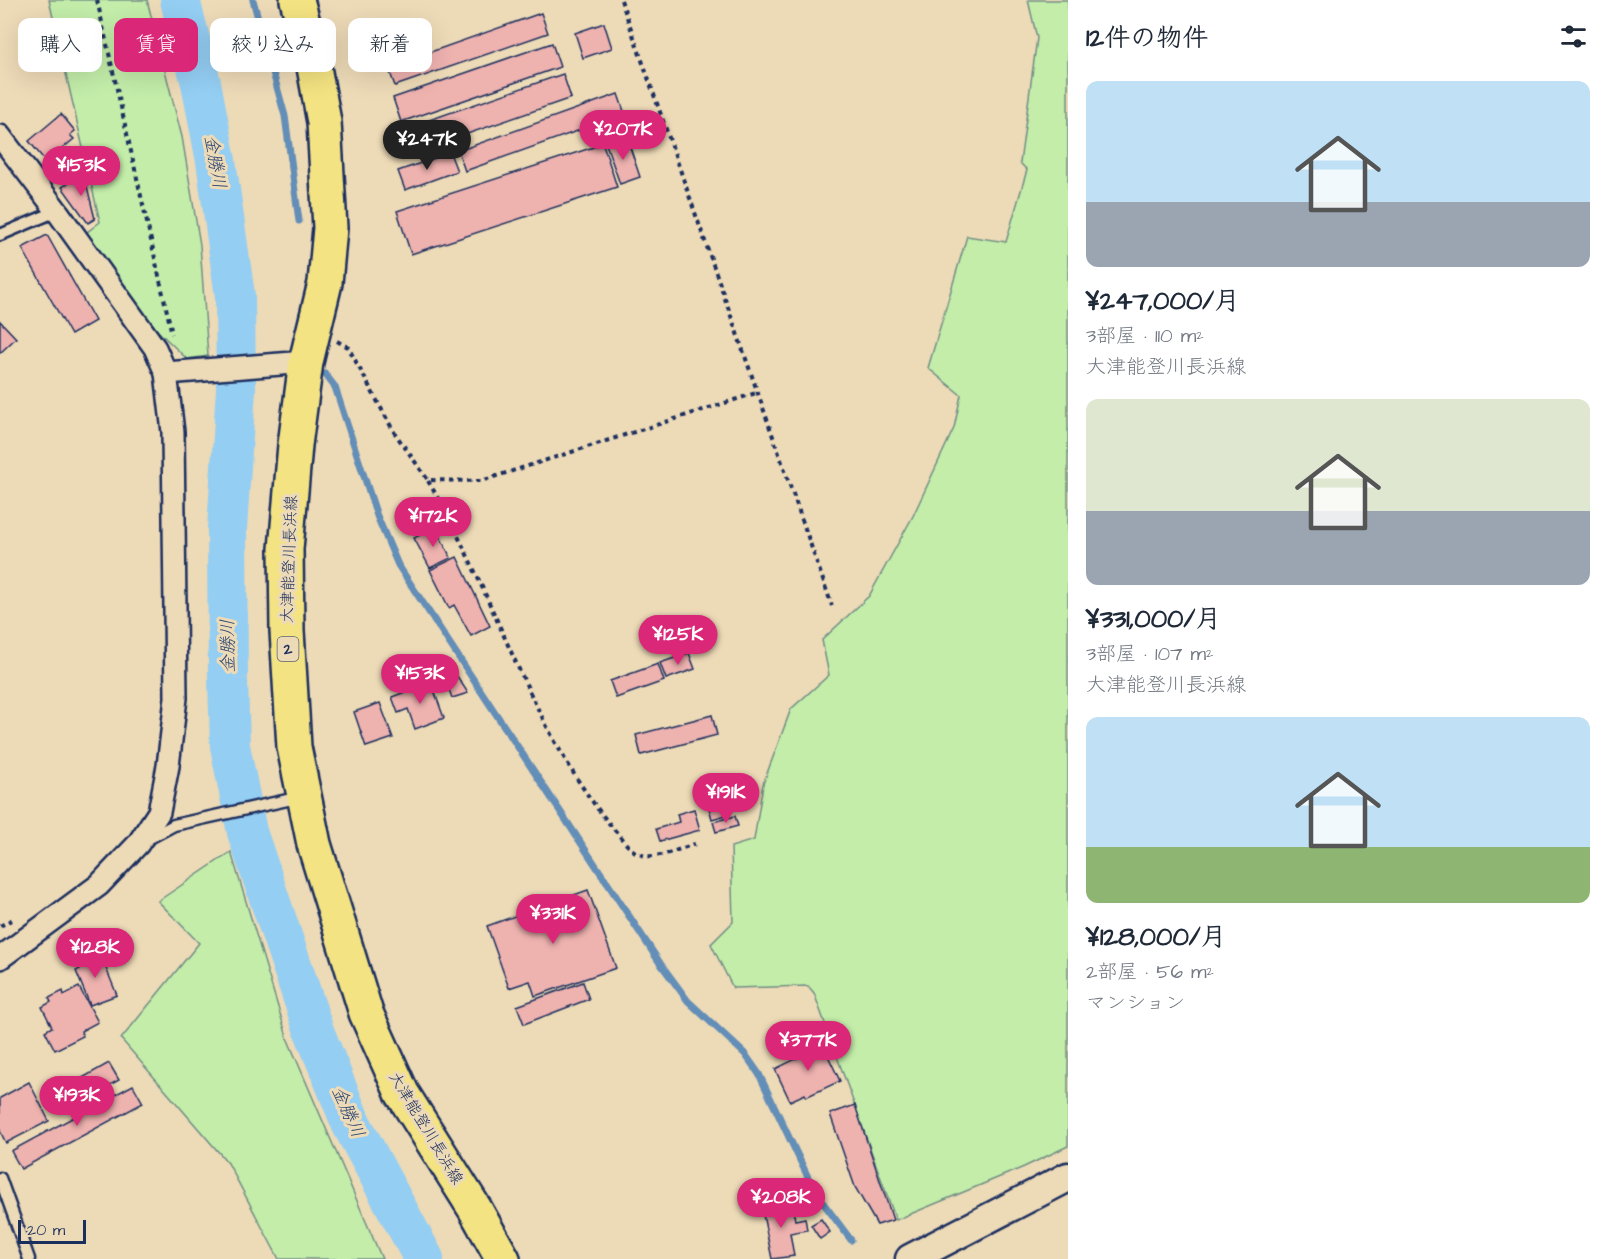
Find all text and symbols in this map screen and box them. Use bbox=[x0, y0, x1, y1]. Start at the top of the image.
chip: 購入 bbox=[18, 18, 102, 72]
chip: 賃貸 bbox=[114, 18, 198, 72]
chip: 絞り込み bbox=[210, 18, 336, 72]
chip: 新着 bbox=[348, 18, 432, 72]
text: 12件の物件 bbox=[1086, 20, 1208, 56]
icon: filters bbox=[1557, 20, 1590, 53]
pin: ¥207K bbox=[581, 110, 665, 161]
text: ¥207K bbox=[593, 115, 653, 143]
pin: ¥247K bbox=[385, 120, 469, 171]
icon: home bbox=[1284, 120, 1392, 228]
text: ¥247K bbox=[397, 125, 457, 153]
water label: 金勝川 bbox=[198, 133, 232, 191]
pin: ¥153K bbox=[39, 146, 123, 197]
text: ¥153K bbox=[56, 151, 106, 179]
text: ¥247,000/月 bbox=[1086, 283, 1240, 319]
text: 3部屋 · 110 m² bbox=[1086, 322, 1204, 350]
text: 大津能登川長浜線 bbox=[1086, 353, 1246, 381]
icon: home bbox=[1284, 438, 1392, 546]
street label: 大津能登川長浜線 bbox=[276, 495, 302, 623]
pin: ¥172K bbox=[391, 497, 475, 548]
text: ¥172K bbox=[408, 502, 458, 530]
text: ¥331,000/月 bbox=[1086, 601, 1221, 637]
pin: ¥125K bbox=[636, 615, 720, 666]
water label: 金勝川 bbox=[215, 619, 241, 673]
text: ¥125K bbox=[653, 620, 703, 648]
road number: 2 bbox=[278, 637, 298, 661]
text: 3部屋 · 107 m² bbox=[1086, 640, 1214, 668]
pin: ¥153K bbox=[378, 654, 462, 705]
text: ¥153K bbox=[395, 659, 445, 687]
text: 大津能登川長浜線 bbox=[1086, 671, 1246, 699]
icon: home bbox=[1284, 756, 1392, 864]
pin: ¥191K bbox=[684, 773, 768, 824]
text: ¥191K bbox=[706, 778, 746, 806]
pin: ¥331K bbox=[511, 894, 595, 945]
text: ¥331K bbox=[530, 899, 576, 927]
text: ¥128,000/月 bbox=[1086, 919, 1227, 955]
pin: ¥128K bbox=[53, 928, 137, 979]
text: ¥128K bbox=[70, 933, 120, 961]
text: 2部屋 · 56 m² bbox=[1086, 958, 1214, 986]
text: マンション bbox=[1086, 989, 1185, 1017]
pin: ¥377K bbox=[766, 1021, 850, 1072]
text: ¥377K bbox=[779, 1026, 837, 1054]
street label: 大津能登川長浜線 bbox=[384, 1067, 468, 1189]
pin: ¥193K bbox=[35, 1076, 119, 1127]
text: ¥193K bbox=[54, 1081, 100, 1109]
water label: 金勝川 bbox=[326, 1082, 370, 1142]
pin: ¥208K bbox=[739, 1178, 823, 1229]
text: ¥208K bbox=[751, 1183, 811, 1211]
scale bar bbox=[18, 1217, 86, 1244]
text: 20 m bbox=[27, 1219, 65, 1241]

